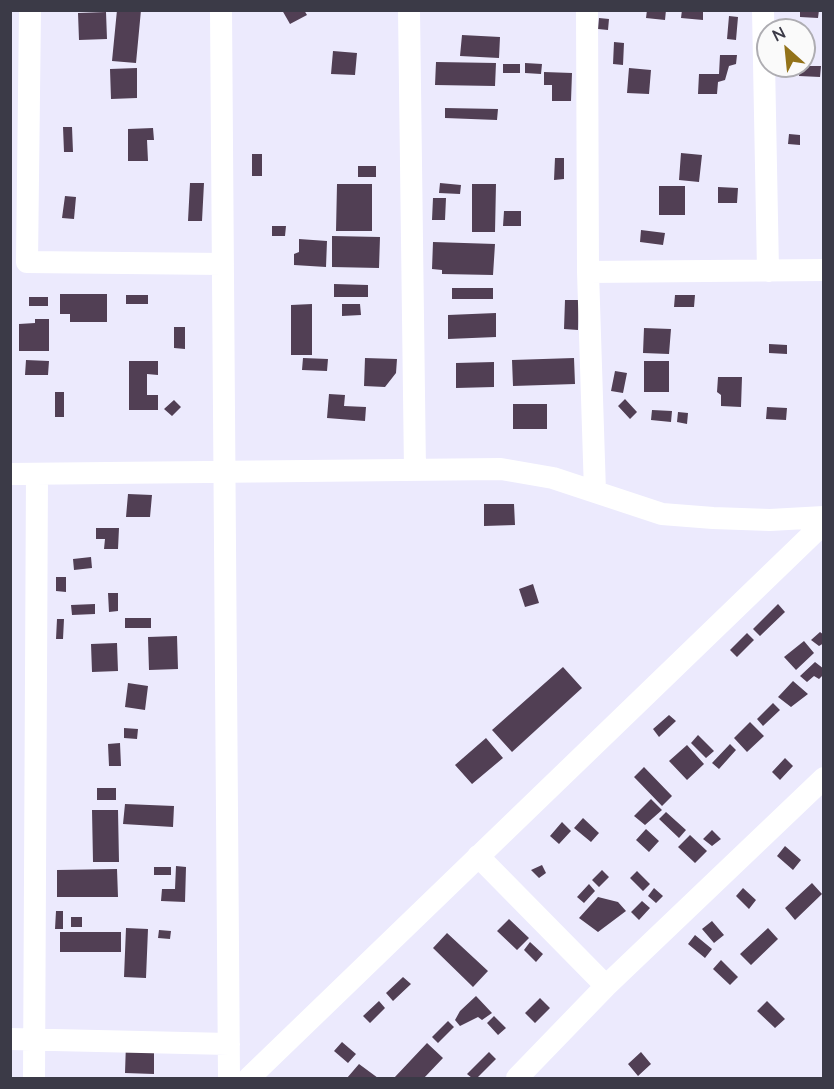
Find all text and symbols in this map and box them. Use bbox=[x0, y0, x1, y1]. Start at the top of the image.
north arrow bbox=[756, 18, 816, 78]
text: N bbox=[769, 22, 788, 45]

